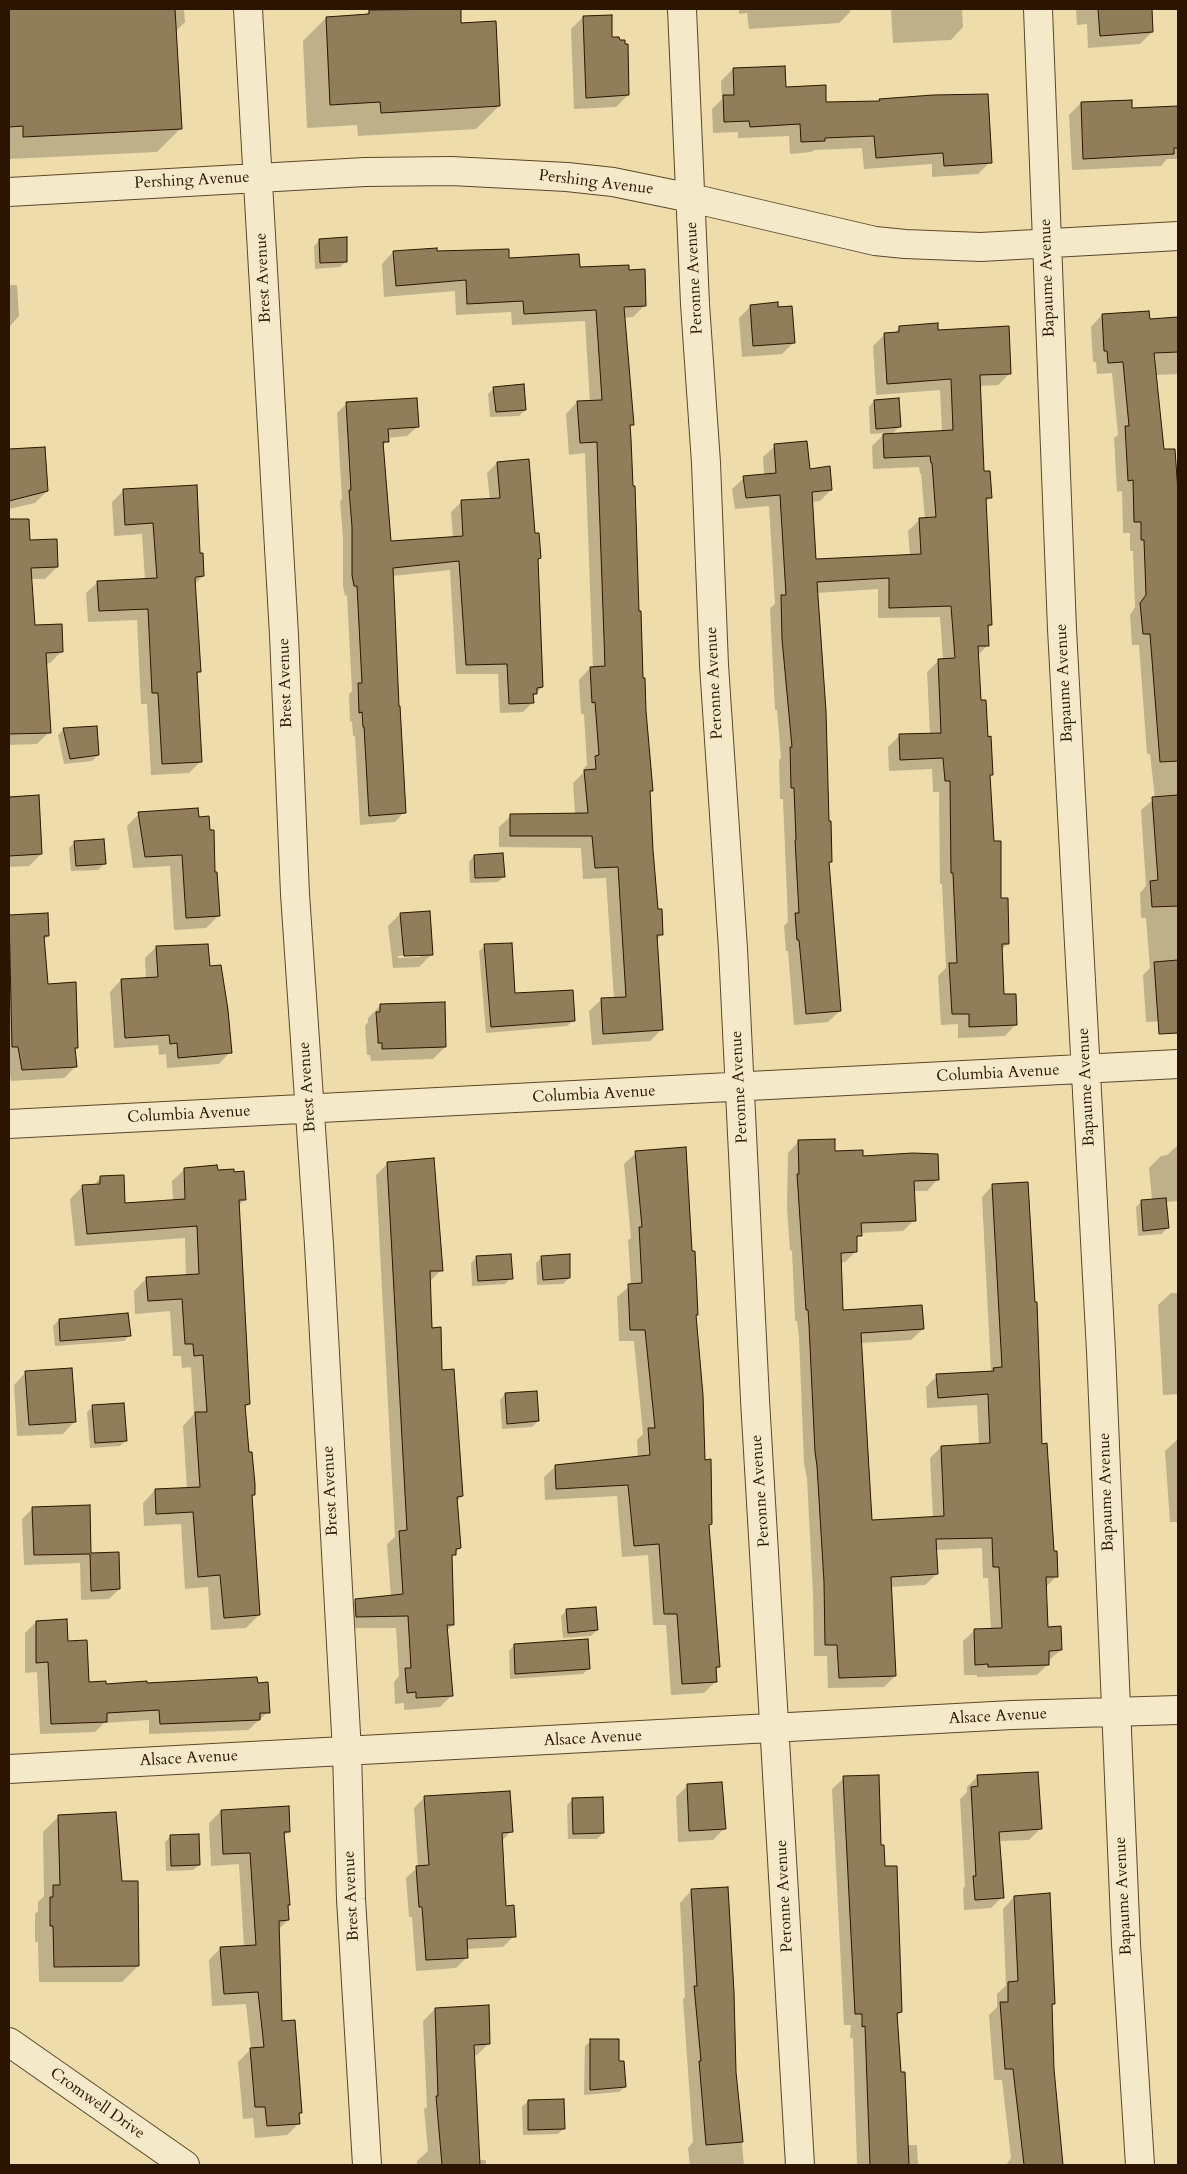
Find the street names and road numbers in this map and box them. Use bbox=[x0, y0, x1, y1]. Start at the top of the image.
street label: Pershing Avenue bbox=[538, 166, 654, 200]
street label: Pershing Avenue bbox=[134, 168, 250, 194]
street label: Bapaume Avenue bbox=[1036, 218, 1060, 338]
street label: Peronne Avenue bbox=[682, 221, 708, 335]
street label: Brest Avenue bbox=[252, 232, 276, 324]
street label: Bapaume Avenue bbox=[1052, 623, 1078, 743]
street label: Peronne Avenue bbox=[702, 626, 728, 740]
street label: Brest Avenue bbox=[275, 637, 297, 729]
street label: Bapaume Avenue bbox=[1074, 1027, 1100, 1147]
street label: Peronne Avenue bbox=[727, 1030, 753, 1144]
street label: Brest Avenue bbox=[295, 1041, 321, 1133]
street label: Columbia Avenue bbox=[936, 1061, 1060, 1087]
street label: Columbia Avenue bbox=[532, 1082, 656, 1108]
street label: Columbia Avenue bbox=[127, 1102, 251, 1128]
street label: Bapaume Avenue bbox=[1095, 1432, 1119, 1552]
street label: Peronne Avenue bbox=[747, 1434, 775, 1548]
street label: Brest Avenue bbox=[319, 1445, 343, 1537]
street label: Alsace Avenue bbox=[948, 1705, 1048, 1729]
street label: Alsace Avenue bbox=[543, 1727, 643, 1751]
street label: Alsace Avenue bbox=[139, 1747, 239, 1771]
street label: Bapaume Avenue bbox=[1111, 1836, 1137, 1956]
street label: Peronne Avenue bbox=[772, 1839, 798, 1953]
street label: Brest Avenue bbox=[340, 1850, 364, 1942]
street label: Cromwell Drive bbox=[46, 2064, 148, 2144]

